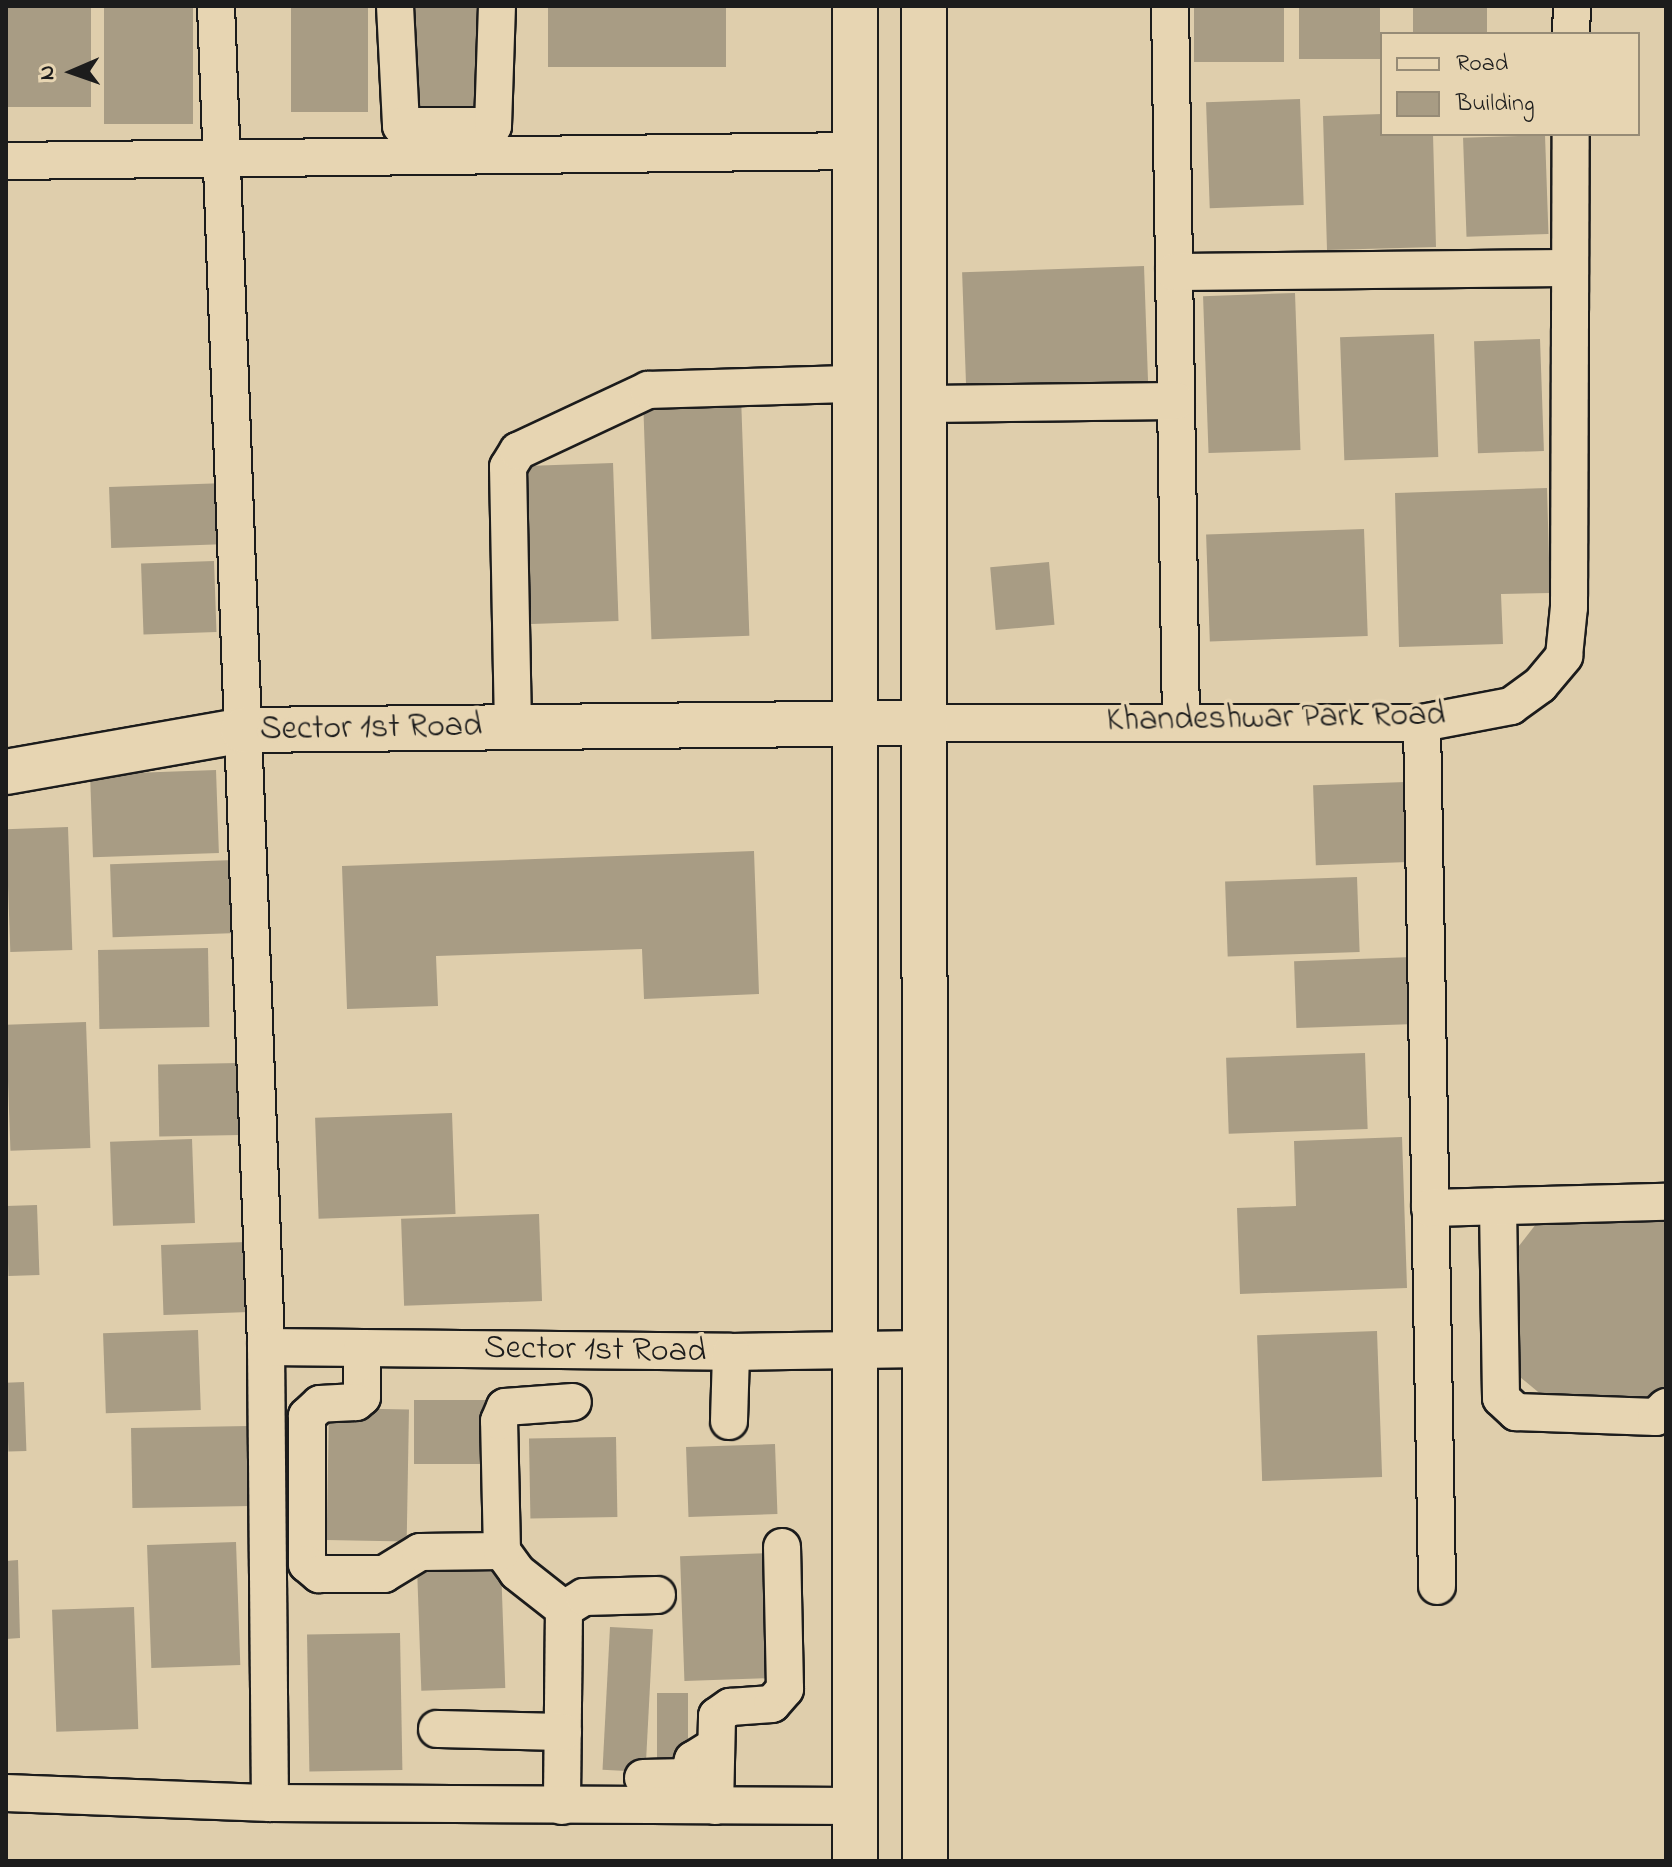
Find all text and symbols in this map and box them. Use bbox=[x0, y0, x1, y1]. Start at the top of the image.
north arrow bbox=[32, 32, 112, 112]
legend bbox=[1380, 32, 1640, 136]
text: Road bbox=[1456, 47, 1508, 82]
text: N bbox=[32, 65, 64, 81]
text: Building bbox=[1456, 87, 1535, 122]
street label: Khandeshwar Park Road bbox=[1106, 696, 1446, 742]
street label: Sector 1st Road bbox=[260, 707, 482, 751]
street label: Sector 1st Road bbox=[484, 1329, 706, 1373]

